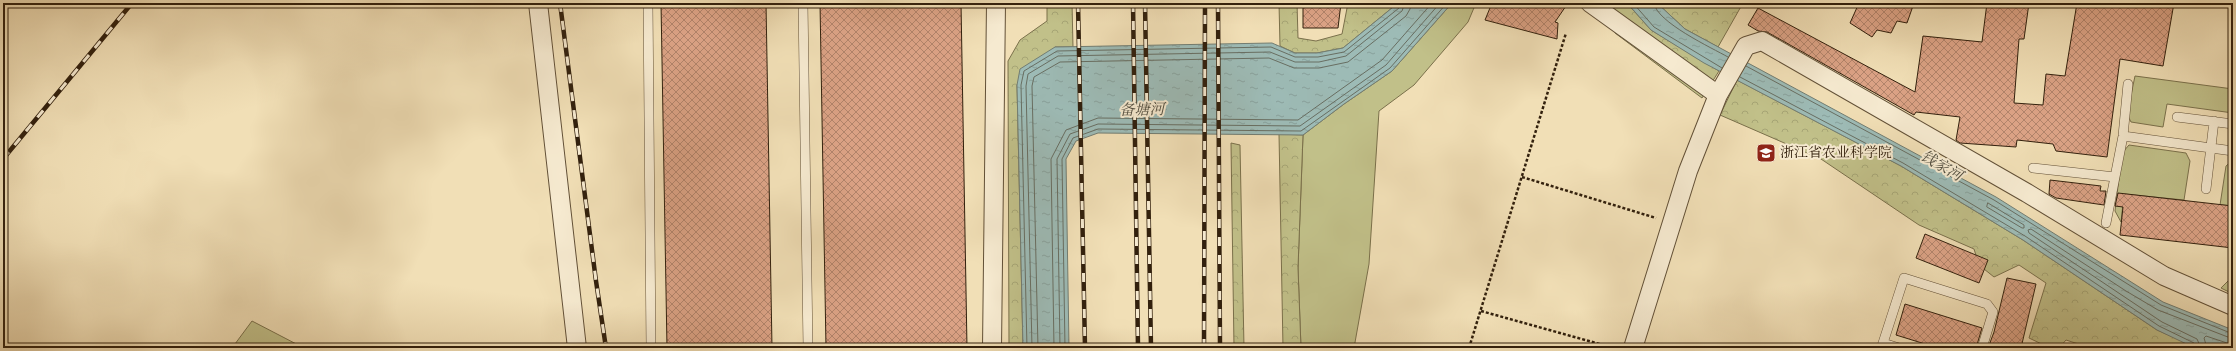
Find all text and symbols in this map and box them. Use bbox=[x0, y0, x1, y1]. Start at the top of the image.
water label: 备塘河 bbox=[1119, 101, 1168, 119]
school or university icon: 浙江省农业科学院 bbox=[1755, 142, 1777, 164]
place label: 浙江省农业科学院 bbox=[1780, 145, 1892, 160]
water label: 钱家河 bbox=[1918, 148, 1968, 186]

